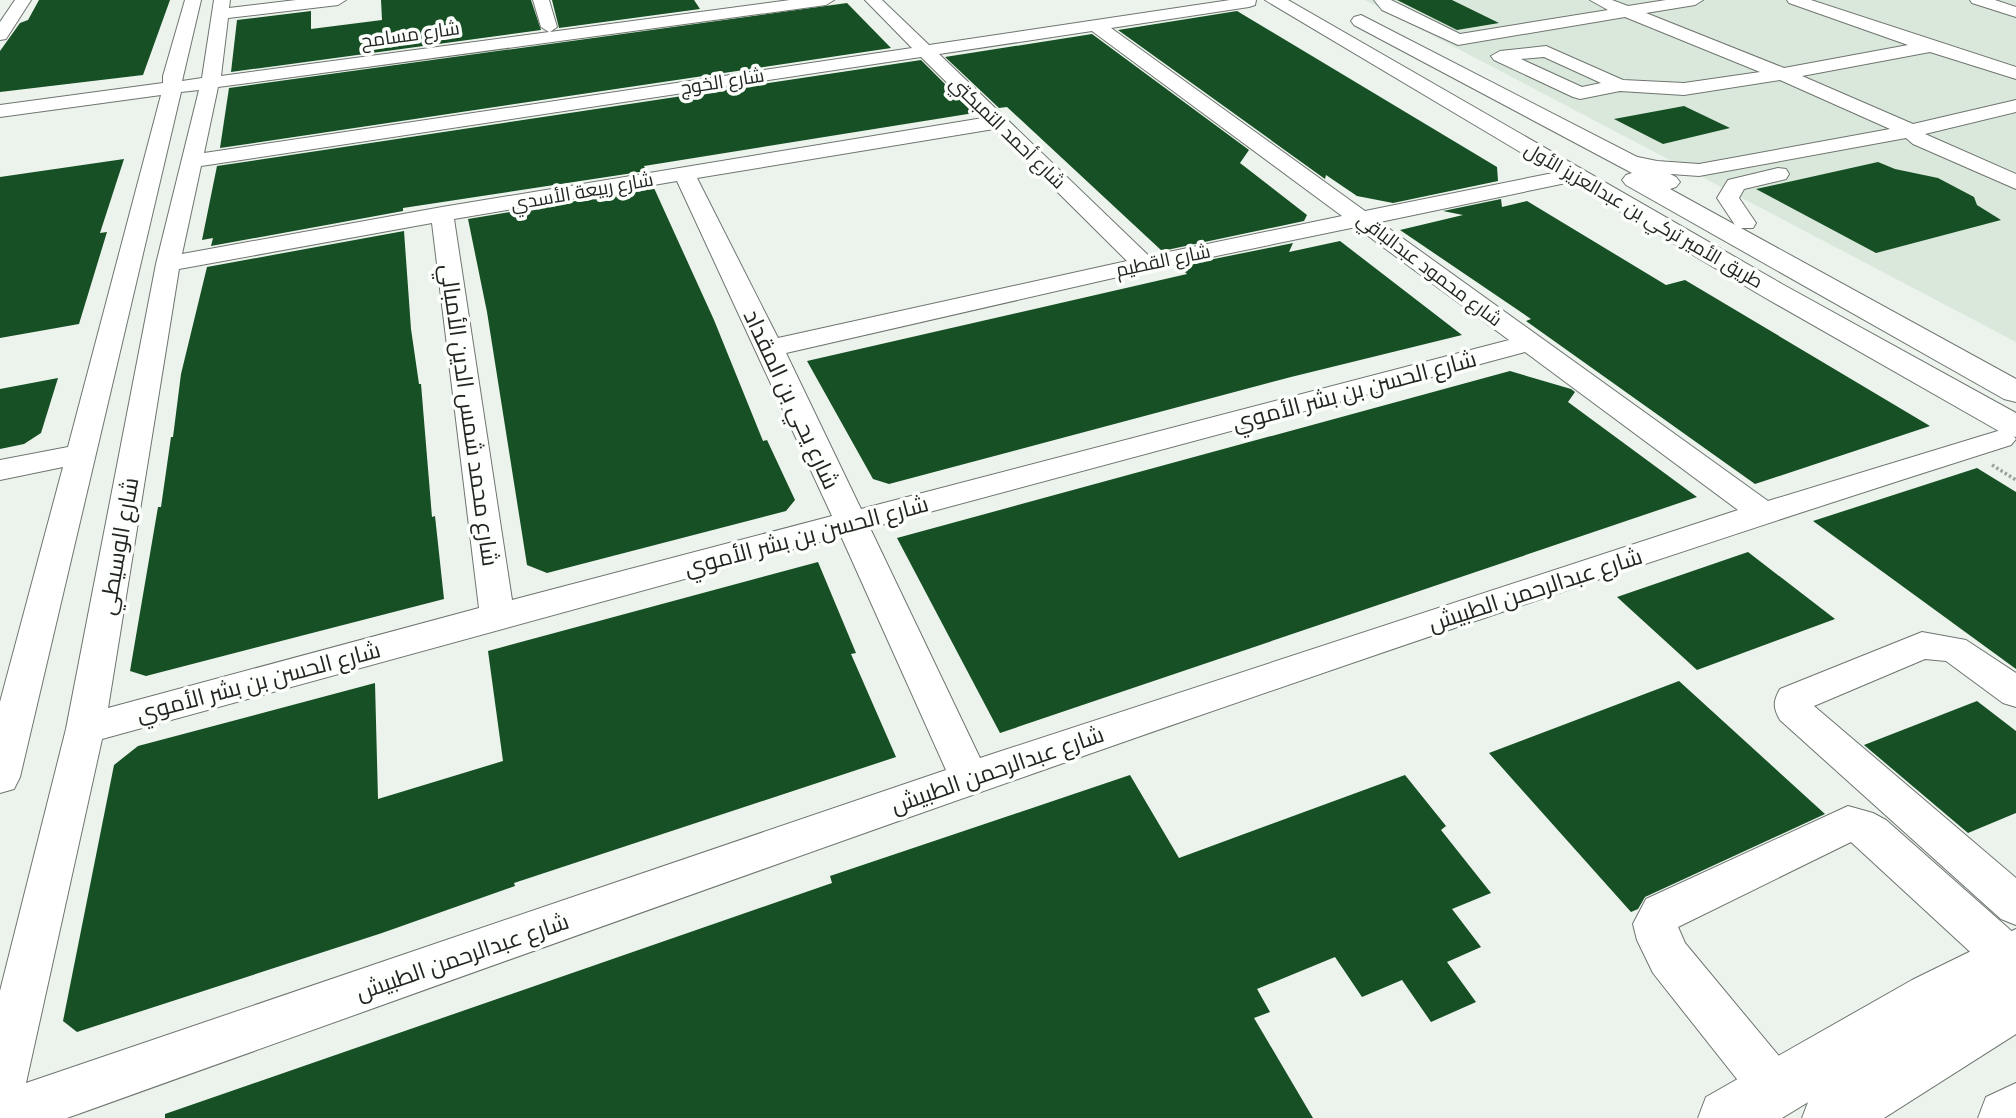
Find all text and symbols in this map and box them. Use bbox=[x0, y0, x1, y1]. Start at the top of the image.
street label: شارع مسامح bbox=[359, 14, 461, 55]
street label: شارع الخوج bbox=[678, 62, 766, 101]
street label: شارع أحمد التمبكتي bbox=[943, 70, 1072, 196]
street label: طريق الأمير تركي بن عبدالعزيز الأول bbox=[1519, 136, 1768, 296]
street label: شارع ربيعة الأسدي bbox=[509, 166, 656, 218]
street label: شارع محمود عبدالباقي bbox=[1351, 206, 1508, 334]
street label: شارع القطيم bbox=[1113, 237, 1213, 284]
street label: شارع محمد شمس الدين الأمبالي bbox=[430, 262, 507, 569]
street label: شارع يحي بن المقداد bbox=[734, 304, 847, 495]
street label: شارع الحسن بن بشر الأموي bbox=[1228, 342, 1480, 440]
street label: شارع الوسيطي bbox=[91, 475, 148, 618]
street label: شارع الحسن بن بشر الأموي bbox=[680, 487, 932, 585]
street label: شارع عبدالرحمن الطبيش bbox=[1424, 540, 1646, 639]
street label: شارع الحسن بن بشر الأموي bbox=[132, 633, 384, 731]
street label: شارع عبدالرحمن الطبيش bbox=[886, 718, 1108, 821]
street label: شارع عبدالرحمن الطبيش bbox=[351, 905, 573, 1008]

